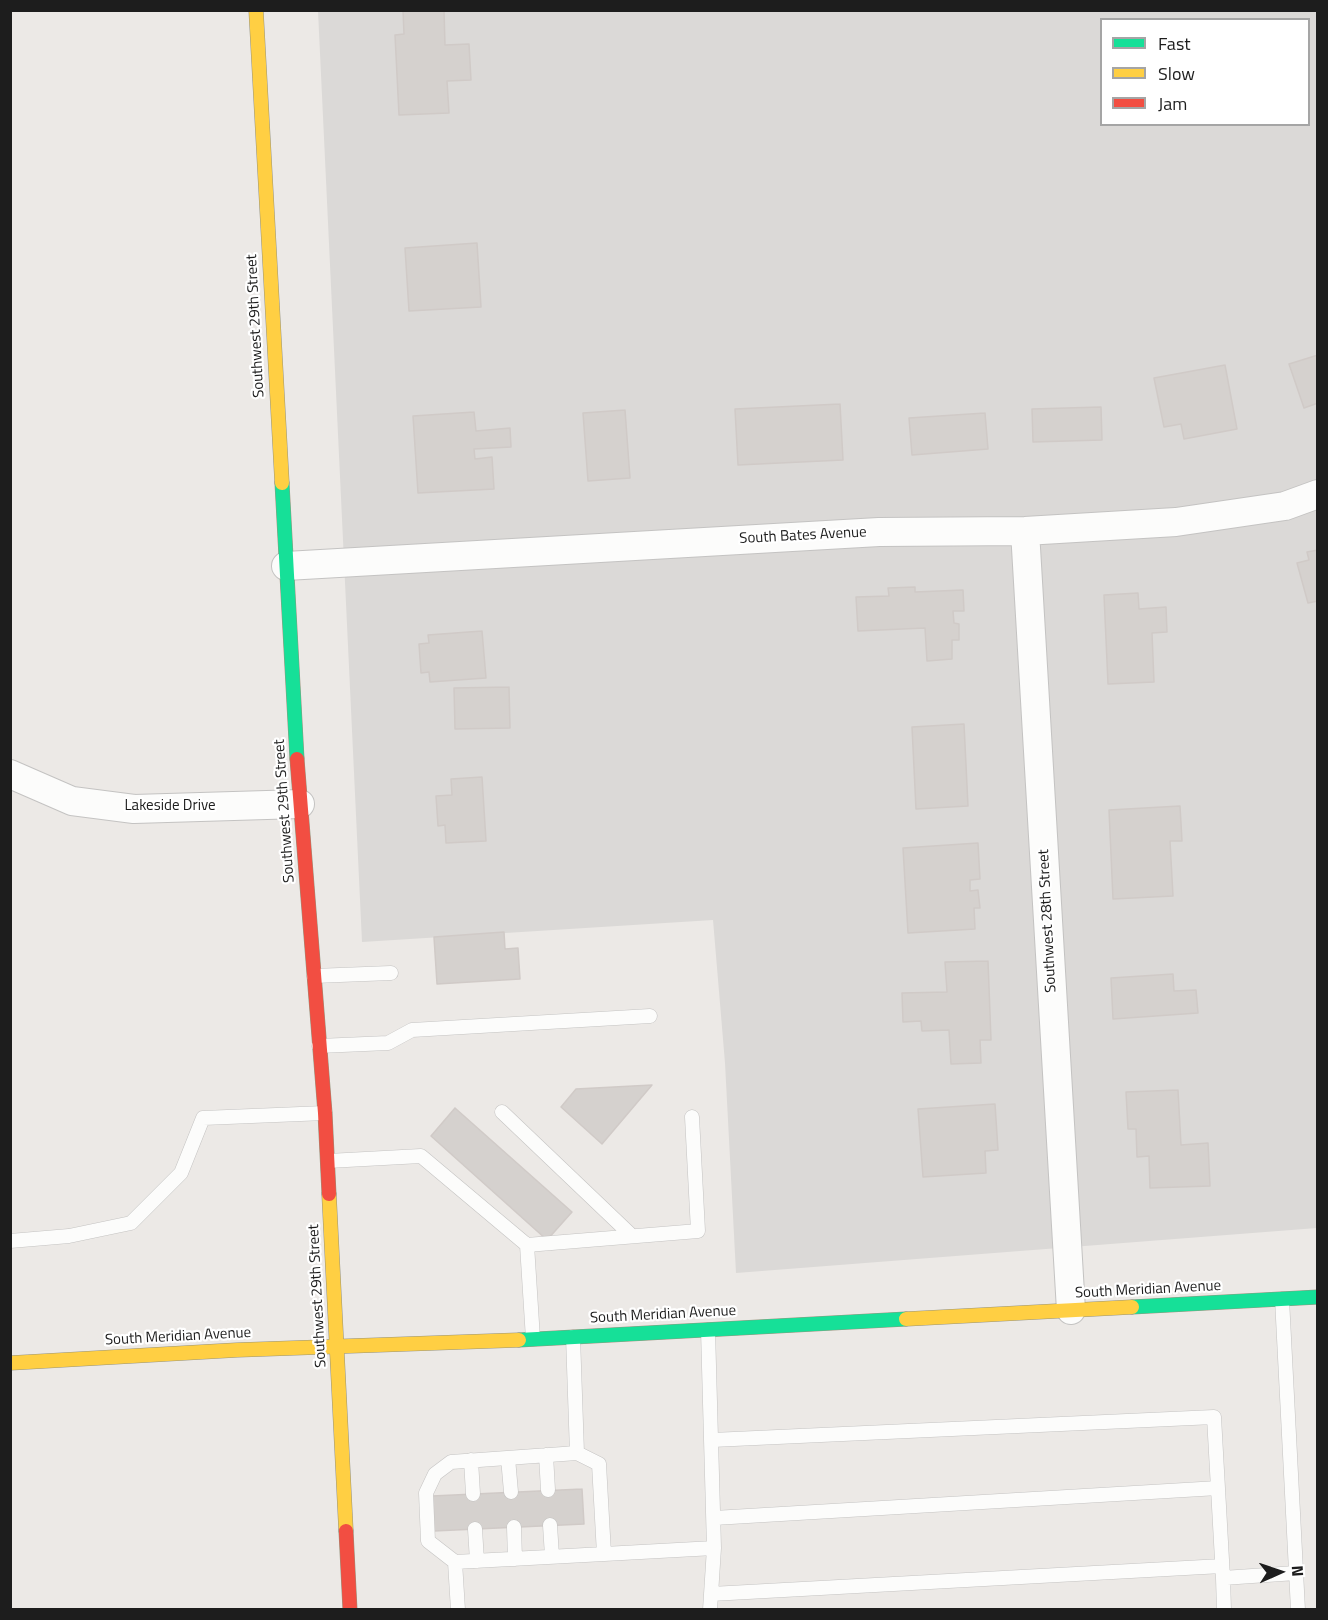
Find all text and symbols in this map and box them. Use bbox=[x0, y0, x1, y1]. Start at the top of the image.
legend bbox=[1100, 18, 1310, 126]
text: Fast bbox=[1158, 30, 1191, 57]
text: Slow bbox=[1158, 60, 1195, 87]
text: Jam bbox=[1158, 90, 1187, 117]
street label: Southwest 29th Street bbox=[243, 254, 269, 398]
street label: South Bates Avenue bbox=[739, 524, 867, 548]
street label: Southwest 29th Street bbox=[271, 739, 299, 883]
street label: Lakeside Drive bbox=[124, 797, 216, 815]
street label: Southwest 28th Street bbox=[1035, 849, 1061, 993]
street label: Southwest 29th Street bbox=[305, 1224, 331, 1368]
street label: South Meridian Avenue bbox=[1075, 1277, 1221, 1303]
street label: South Meridian Avenue bbox=[590, 1302, 736, 1328]
street label: South Meridian Avenue bbox=[105, 1324, 251, 1350]
north arrow bbox=[1250, 1542, 1310, 1602]
text: N bbox=[1286, 1565, 1310, 1577]

